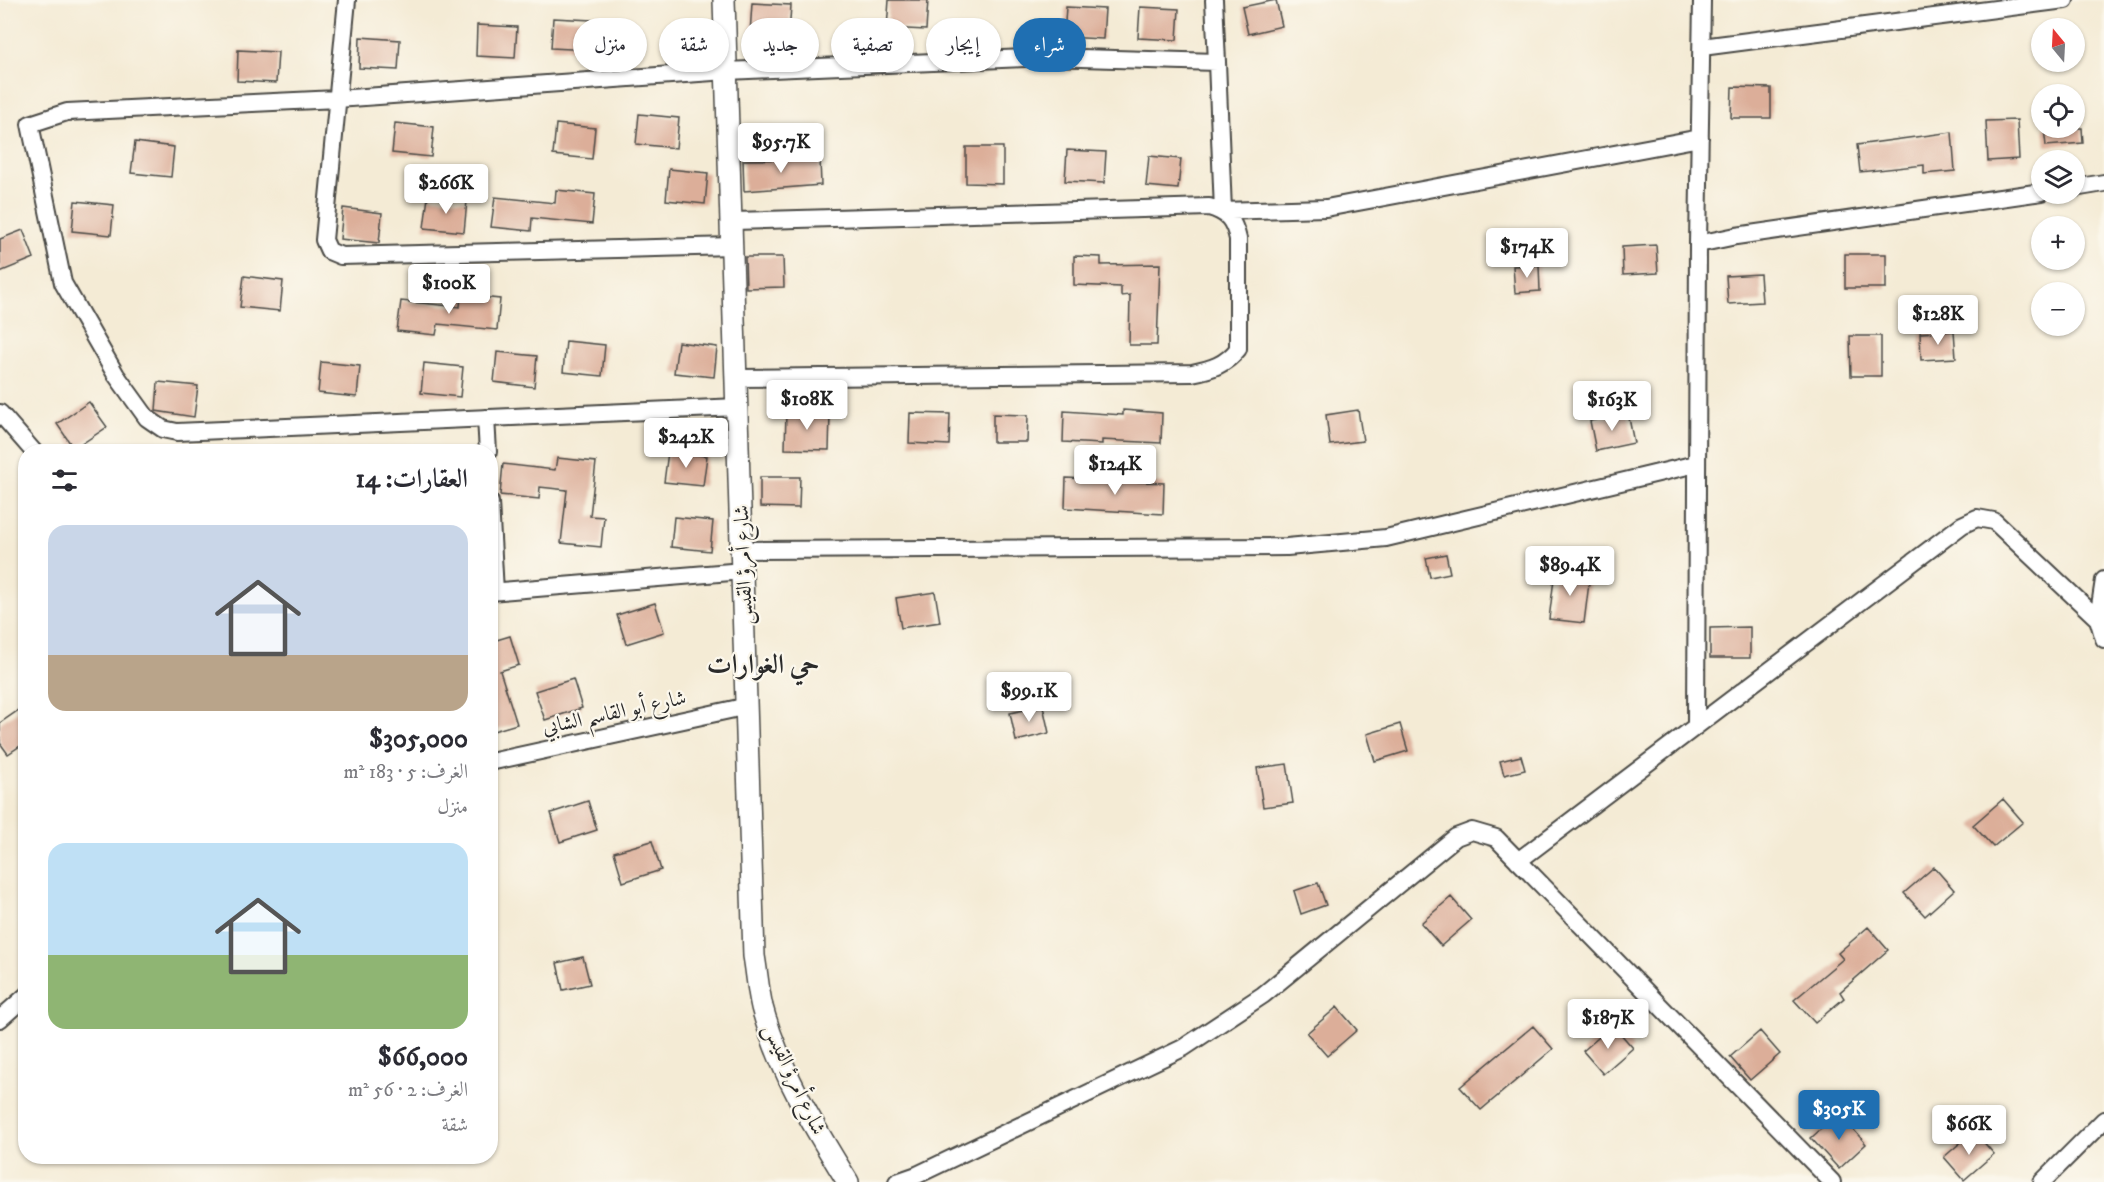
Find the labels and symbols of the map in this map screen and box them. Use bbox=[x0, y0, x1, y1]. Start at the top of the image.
north arrow bbox=[2031, 18, 2085, 72]
pin: $95.7K bbox=[732, 123, 830, 174]
pin: $266K bbox=[404, 164, 488, 215]
pin: $174K bbox=[1485, 228, 1569, 279]
pin: $100K bbox=[407, 264, 491, 315]
pin: $128K bbox=[1896, 295, 1980, 346]
pin: $108K bbox=[765, 380, 849, 431]
pin: $163K bbox=[1570, 381, 1654, 432]
pin: $242K bbox=[644, 418, 728, 469]
pin: $124K bbox=[1073, 445, 1157, 496]
street label: شارع أمرؤ القيس bbox=[726, 504, 763, 625]
pin: $89.4K bbox=[1521, 546, 1619, 597]
district label: حي الغوارات bbox=[707, 648, 819, 686]
pin: $99.1K bbox=[980, 672, 1078, 723]
street label: شارع أبو القاسم الشابي bbox=[539, 682, 690, 748]
pin: $187K bbox=[1566, 999, 1650, 1050]
street label: شارع أمرؤ القيس bbox=[753, 1018, 834, 1141]
pin: $305K bbox=[1797, 1090, 1881, 1141]
pin: $66K bbox=[1933, 1105, 2005, 1156]

